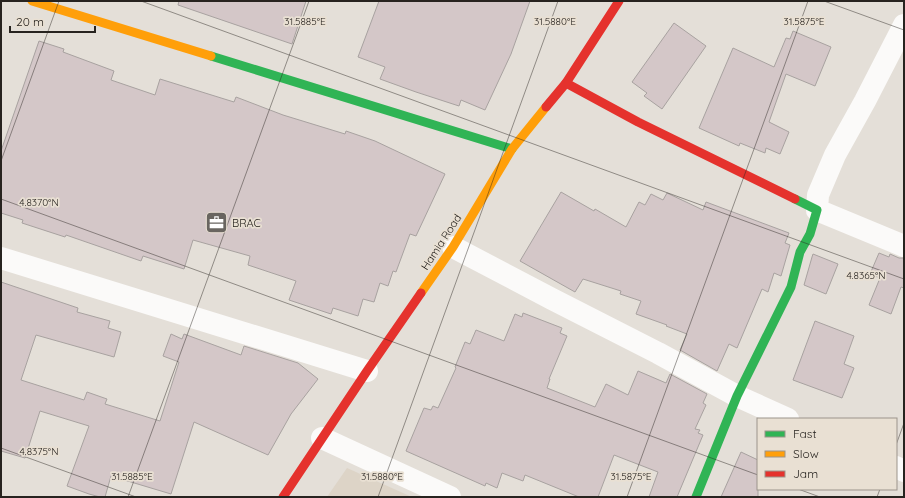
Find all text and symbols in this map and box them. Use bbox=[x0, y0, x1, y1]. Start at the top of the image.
scale bar bbox=[10, 8, 95, 34]
text: 20 m bbox=[16, 14, 44, 29]
text: 31.5885°E bbox=[284, 15, 326, 28]
text: 31.5880°E bbox=[534, 15, 576, 28]
text: 31.5875°E bbox=[784, 15, 825, 28]
text: 4.8370°N bbox=[19, 196, 59, 209]
office icon: BRAC bbox=[203, 210, 229, 236]
street label: Hamia Road bbox=[418, 211, 464, 273]
place label: BRAC bbox=[232, 216, 261, 230]
text: 4.8365°N bbox=[846, 269, 886, 282]
legend bbox=[757, 418, 897, 490]
text: Fast bbox=[793, 426, 817, 441]
text: 4.8375°N bbox=[20, 445, 58, 458]
text: Slow bbox=[793, 446, 819, 461]
text: Jam bbox=[793, 466, 818, 481]
text: 31.5885°E bbox=[111, 470, 153, 483]
text: 31.5880°E bbox=[361, 470, 403, 483]
text: 31.5875°E bbox=[611, 470, 652, 483]

